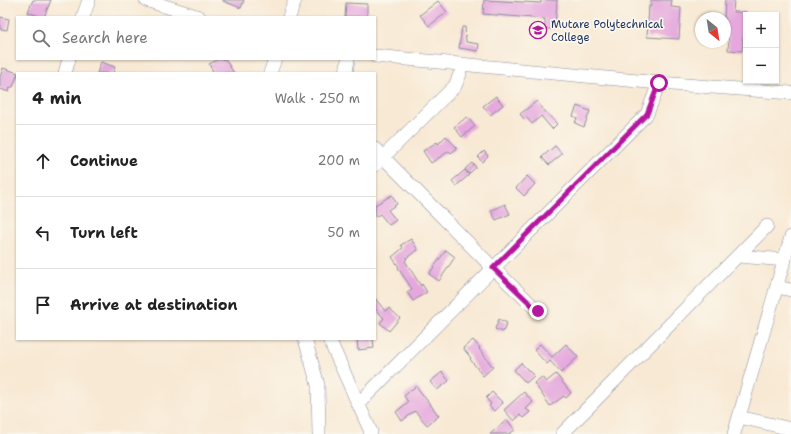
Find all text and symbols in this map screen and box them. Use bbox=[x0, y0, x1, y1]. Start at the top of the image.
north arrow bbox=[695, 12, 731, 48]
map controls bbox=[743, 12, 779, 84]
button: + bbox=[743, 12, 779, 48]
search box bbox=[16, 16, 376, 60]
place label: Mutare Polytechnical College bbox=[551, 17, 664, 45]
school or university icon: Mutare Polytechnical College bbox=[528, 20, 548, 40]
icon: search bbox=[30, 27, 52, 49]
text: Search here bbox=[62, 28, 148, 48]
button: − bbox=[743, 48, 779, 84]
route start bbox=[650, 74, 668, 92]
text: 4 min bbox=[32, 87, 82, 109]
text: Walk · 250 m bbox=[275, 90, 360, 107]
icon: ahead bbox=[32, 150, 54, 172]
text: Continue bbox=[70, 151, 138, 171]
text: 200 m bbox=[318, 152, 360, 169]
icon: left bbox=[32, 222, 54, 244]
text: Turn left bbox=[70, 223, 138, 243]
text: 50 m bbox=[327, 224, 360, 241]
icon: arrive bbox=[32, 294, 54, 316]
text: Arrive at destination bbox=[70, 295, 238, 315]
route end bbox=[529, 302, 547, 320]

